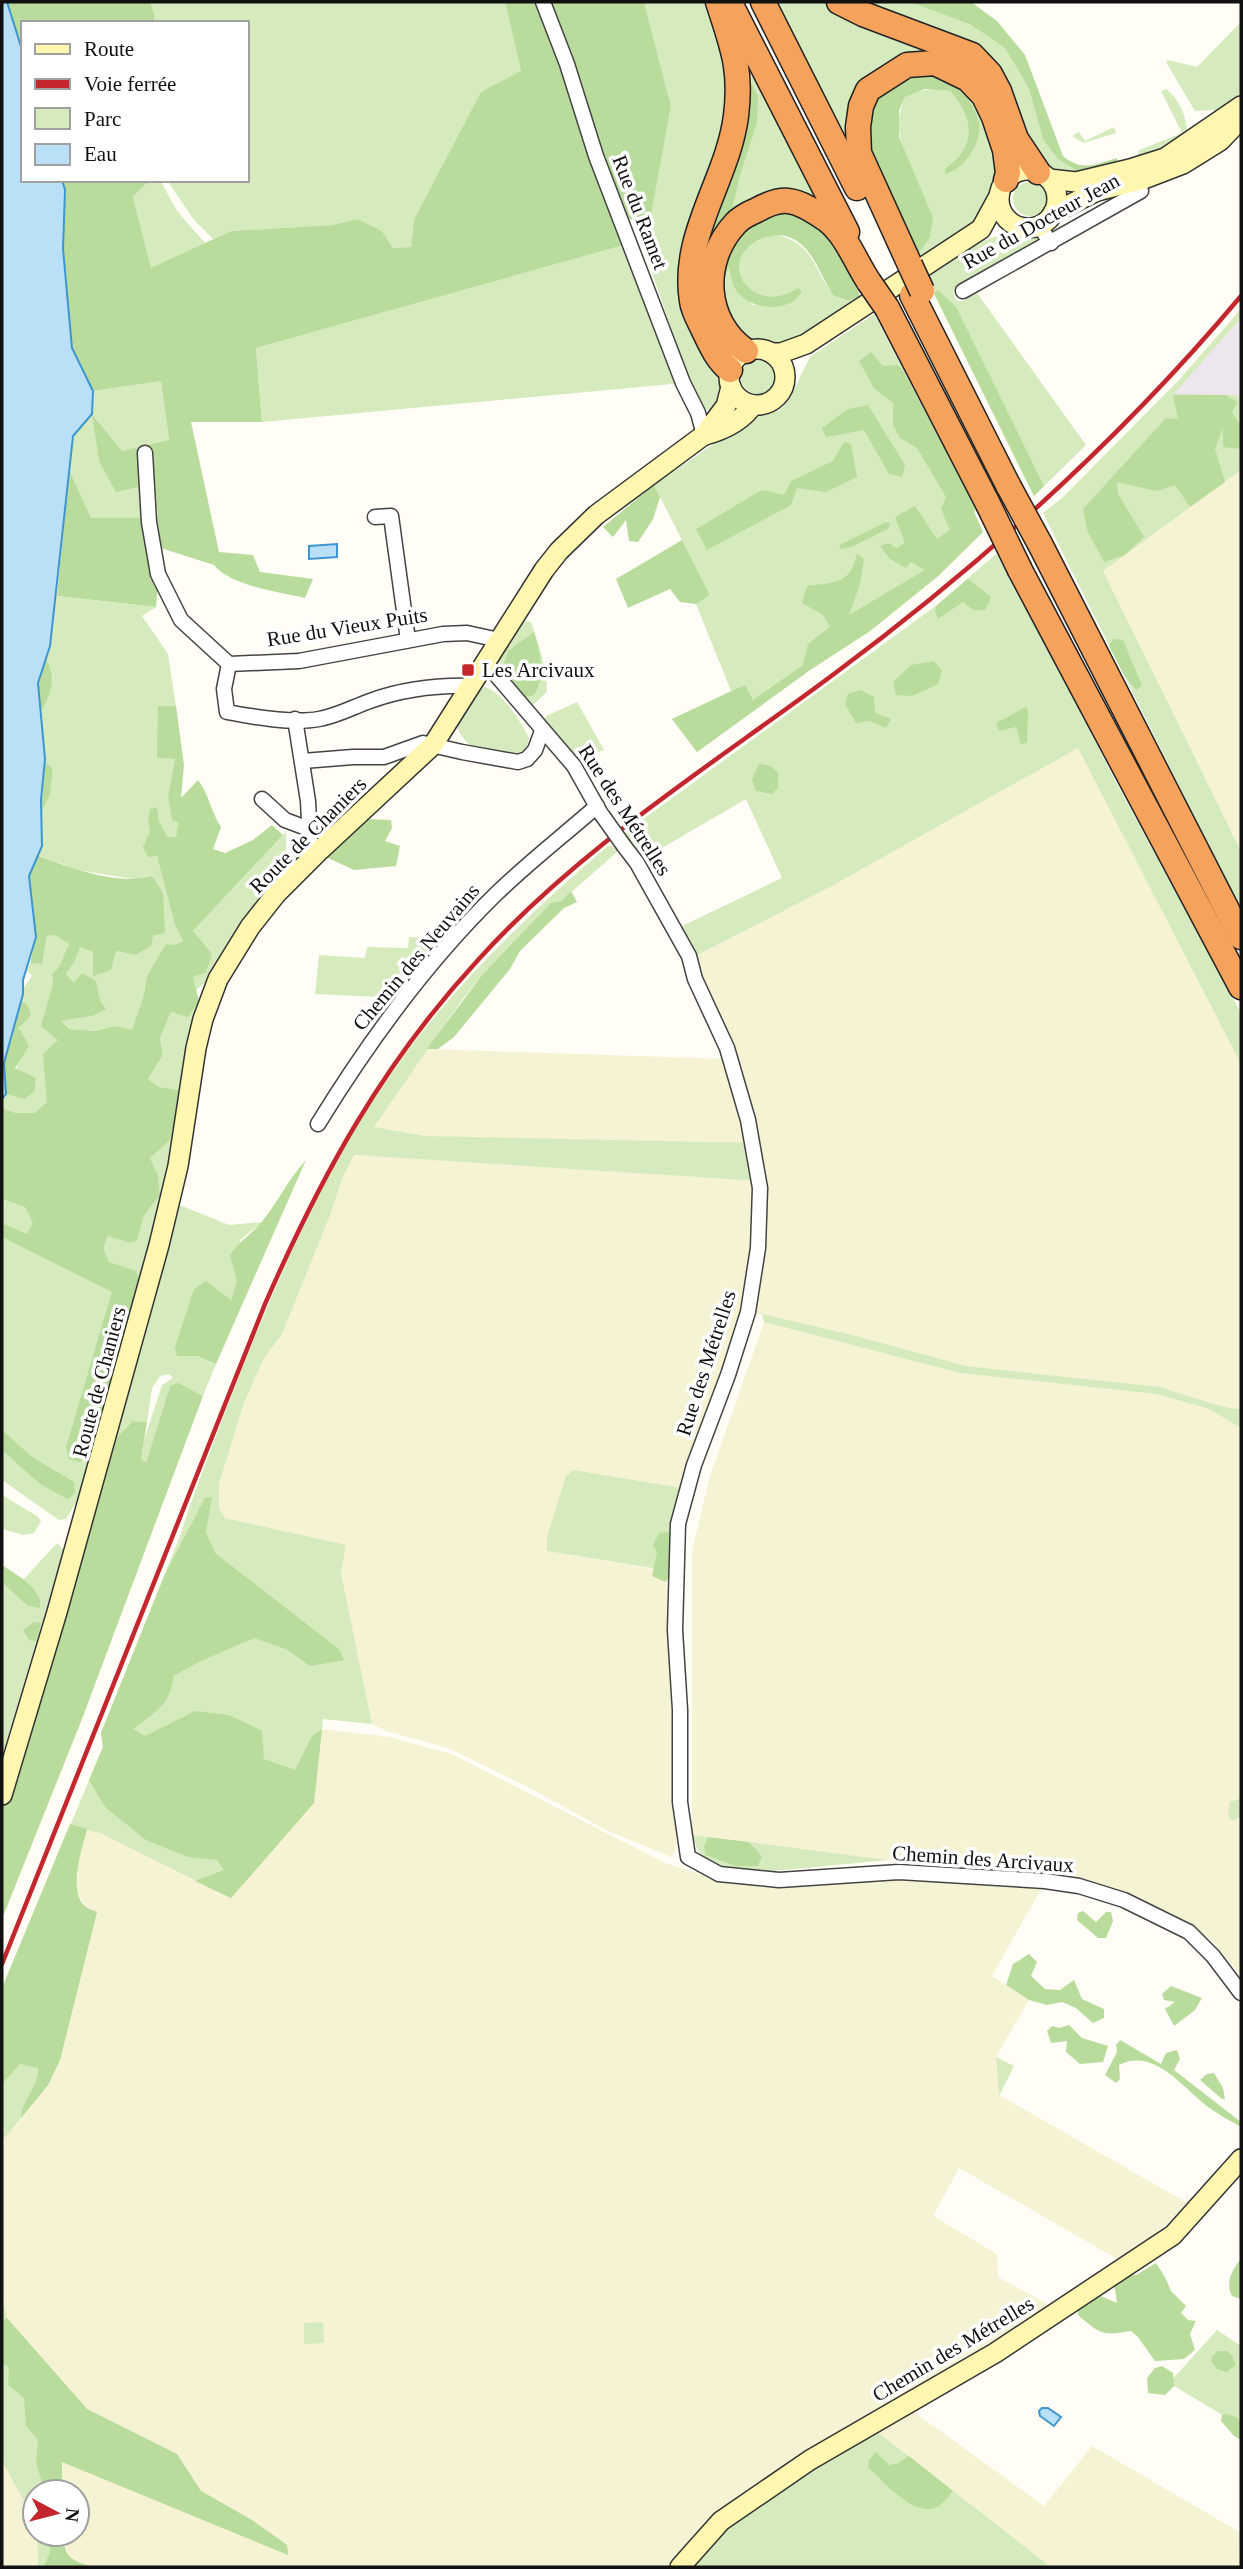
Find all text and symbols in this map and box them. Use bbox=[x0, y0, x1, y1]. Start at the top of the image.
legend bbox=[21, 21, 248, 182]
text: Route bbox=[84, 37, 134, 61]
text: Voie ferrée bbox=[84, 72, 176, 96]
text: Parc bbox=[84, 107, 121, 131]
text: Eau bbox=[84, 142, 117, 166]
street label: Rue du Ramet bbox=[607, 152, 673, 273]
street label: Rue du Docteur Jean bbox=[958, 168, 1124, 274]
street label: Rue du Vieux Puits bbox=[265, 602, 429, 652]
place label: Les Arcivaux bbox=[482, 658, 595, 682]
marker: Les Arcivaux bbox=[460, 662, 476, 678]
street label: Rue des Métrelles bbox=[574, 740, 676, 880]
street label: Route de Chaniers bbox=[245, 772, 371, 898]
street label: Chemin des Neuvains bbox=[348, 879, 484, 1035]
street label: Rue des Métrelles bbox=[671, 1287, 741, 1439]
street label: Route de Chaniers bbox=[67, 1304, 131, 1460]
street label: Chemin des Arcivaux bbox=[891, 1841, 1075, 1877]
street label: Chemin des Métrelles bbox=[868, 2291, 1038, 2407]
north arrow bbox=[21, 2478, 91, 2548]
text: N bbox=[61, 2507, 84, 2523]

